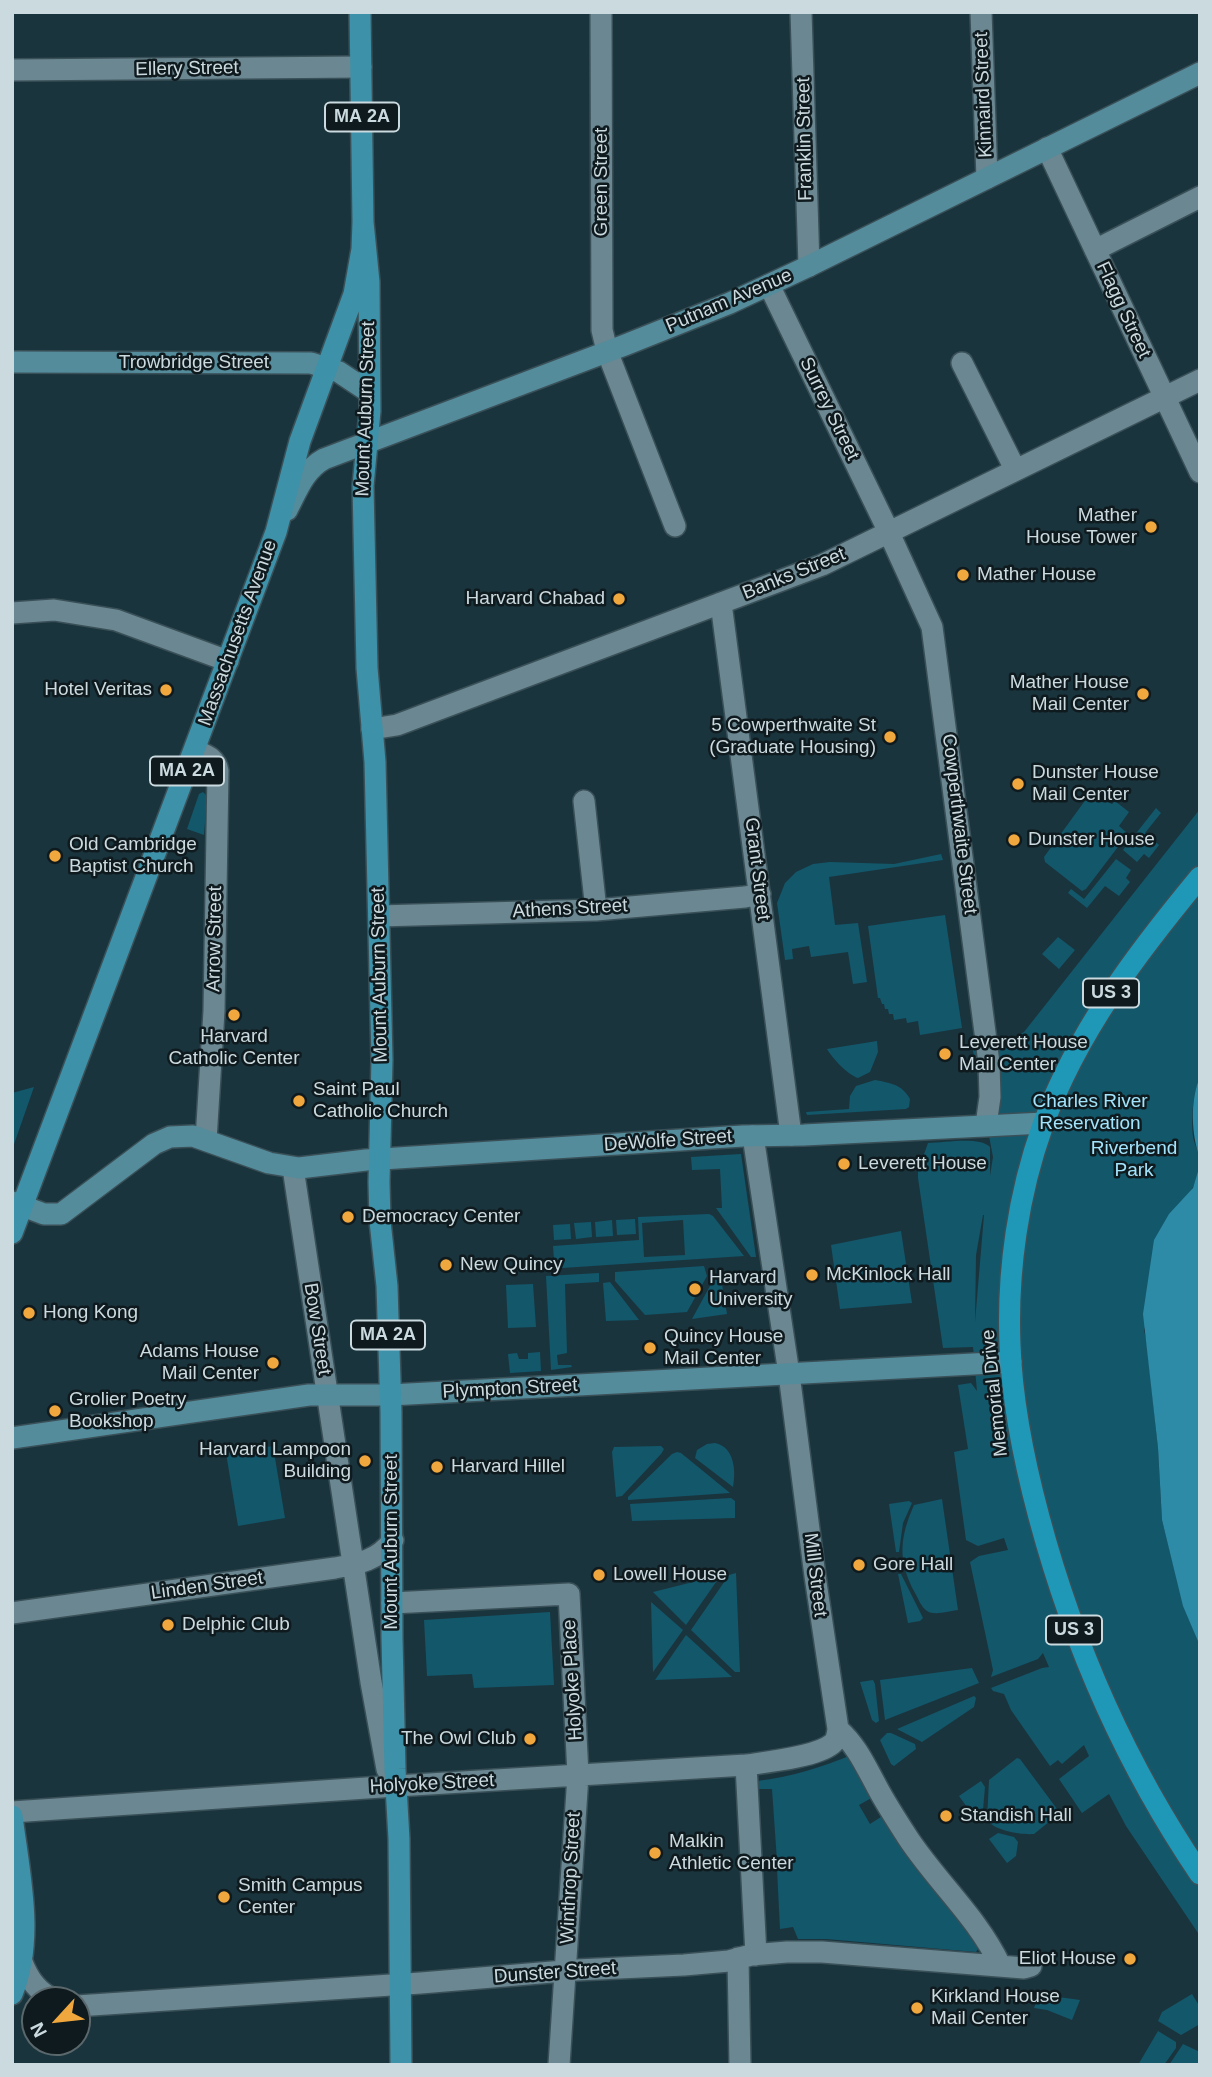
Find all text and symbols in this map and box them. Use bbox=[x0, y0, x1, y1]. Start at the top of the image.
street label: Kinnaird Street bbox=[970, 32, 998, 158]
street label: Ellery Street bbox=[135, 57, 239, 81]
street label: Franklin Street bbox=[793, 77, 817, 201]
road number: MA 2A bbox=[325, 103, 399, 132]
street label: Green Street bbox=[591, 128, 613, 236]
street label: Flagg Street bbox=[1091, 258, 1155, 362]
street label: Putnam Avenue bbox=[662, 264, 796, 338]
street label: Mount Auburn Street bbox=[352, 321, 380, 497]
street label: Trowbridge Street bbox=[119, 352, 269, 374]
street label: Surrey Street bbox=[794, 354, 864, 464]
place label: Mather House Tower bbox=[1026, 505, 1137, 549]
marker: Mather House Tower bbox=[1143, 519, 1159, 535]
street label: Massachusetts Avenue bbox=[194, 537, 282, 729]
street label: Banks Street bbox=[739, 543, 849, 605]
place label: Mather House bbox=[977, 564, 1096, 586]
marker: Mather House bbox=[955, 567, 971, 583]
place label: Harvard Chabad bbox=[466, 588, 605, 610]
marker: Harvard Chabad bbox=[611, 591, 627, 607]
place label: Mather House Mail Center bbox=[1010, 672, 1129, 716]
place label: Hotel Veritas bbox=[44, 679, 152, 701]
marker: Hotel Veritas bbox=[158, 682, 174, 698]
marker: Mather House Mail Center bbox=[1135, 686, 1151, 702]
place label: 5 Cowperthwaite St (Graduate Housing) bbox=[709, 715, 876, 759]
marker: 5 Cowperthwaite St (Graduate Housing) bbox=[882, 729, 898, 745]
street label: Cowperthwaite Street bbox=[937, 732, 981, 916]
road number: MA 2A bbox=[150, 756, 224, 786]
place label: Dunster House Mail Center bbox=[1032, 762, 1159, 806]
marker: Dunster House Mail Center bbox=[1010, 776, 1026, 792]
street label: Grant Street bbox=[739, 816, 775, 922]
place label: Dunster House bbox=[1028, 829, 1155, 851]
marker: Dunster House bbox=[1006, 832, 1022, 848]
place label: Old Cambridge Baptist Church bbox=[69, 834, 197, 878]
marker: Old Cambridge Baptist Church bbox=[47, 848, 63, 864]
street label: Arrow Street bbox=[203, 886, 227, 992]
street label: Mount Auburn Street bbox=[367, 887, 393, 1063]
street label: Athens Street bbox=[512, 895, 628, 923]
road number: US 3 bbox=[1083, 978, 1139, 1008]
marker: Harvard Catholic Center bbox=[226, 1007, 242, 1023]
place label: Harvard Catholic Center bbox=[169, 1026, 299, 1070]
place label: Leverett House Mail Center bbox=[959, 1032, 1088, 1076]
marker: Leverett House Mail Center bbox=[937, 1046, 953, 1062]
place label: Saint Paul Catholic Church bbox=[313, 1079, 448, 1123]
park label: Charles River Reservation bbox=[1032, 1091, 1148, 1135]
marker: Saint Paul Catholic Church bbox=[291, 1093, 307, 1109]
street label: DeWolfe Street bbox=[603, 1125, 733, 1157]
park label: Riverbend Park bbox=[1091, 1138, 1177, 1182]
place label: Leverett House bbox=[858, 1153, 987, 1175]
marker: Leverett House bbox=[836, 1156, 852, 1172]
place label: Democracy Center bbox=[362, 1206, 520, 1228]
marker: Democracy Center bbox=[340, 1209, 356, 1225]
place label: New Quincy bbox=[460, 1254, 562, 1276]
marker: New Quincy bbox=[438, 1257, 454, 1273]
place label: McKinlock Hall bbox=[826, 1264, 951, 1286]
place label: Harvard University bbox=[709, 1267, 792, 1311]
marker: McKinlock Hall bbox=[804, 1267, 820, 1283]
street label: Bow Street bbox=[298, 1281, 336, 1377]
marker: Harvard University bbox=[687, 1281, 703, 1297]
place label: Hong Kong bbox=[43, 1302, 138, 1324]
marker: Hong Kong bbox=[21, 1305, 37, 1321]
road number: MA 2A bbox=[351, 1320, 425, 1350]
place label: Quincy House Mail Center bbox=[664, 1326, 783, 1370]
street label: Memorial Drive bbox=[977, 1328, 1013, 1458]
marker: Quincy House Mail Center bbox=[642, 1340, 658, 1356]
place label: Adams House Mail Center bbox=[140, 1341, 259, 1385]
marker: Adams House Mail Center bbox=[265, 1355, 281, 1371]
street label: Plympton Street bbox=[442, 1374, 578, 1404]
place label: Grolier Poetry Bookshop bbox=[69, 1389, 186, 1433]
marker: Grolier Poetry Bookshop bbox=[47, 1403, 63, 1419]
place label: Harvard Lampoon Building bbox=[199, 1439, 351, 1483]
marker: Harvard Lampoon Building bbox=[357, 1453, 373, 1469]
street label: Mount Auburn Street bbox=[381, 1454, 403, 1630]
place label: Harvard Hillel bbox=[451, 1456, 565, 1478]
marker: Harvard Hillel bbox=[429, 1459, 445, 1475]
street label: Mill Street bbox=[799, 1532, 831, 1618]
place label: Gore Hall bbox=[873, 1554, 953, 1576]
marker: Gore Hall bbox=[851, 1557, 867, 1573]
place label: Lowell House bbox=[613, 1564, 727, 1586]
street label: Linden Street bbox=[149, 1567, 265, 1605]
marker: Lowell House bbox=[591, 1567, 607, 1583]
place label: Delphic Club bbox=[182, 1614, 290, 1636]
road number: US 3 bbox=[1046, 1616, 1102, 1644]
marker: Delphic Club bbox=[160, 1617, 176, 1633]
street label: Holyoke Place bbox=[558, 1619, 588, 1741]
place label: The Owl Club bbox=[401, 1728, 516, 1750]
marker: The Owl Club bbox=[522, 1731, 538, 1747]
street label: Holyoke Street bbox=[369, 1769, 495, 1799]
place label: Standish Hall bbox=[960, 1805, 1072, 1827]
marker: Standish Hall bbox=[938, 1808, 954, 1824]
street label: Winthrop Street bbox=[556, 1811, 586, 1945]
place label: Malkin Athletic Center bbox=[669, 1831, 794, 1875]
marker: Malkin Athletic Center bbox=[647, 1845, 663, 1861]
place label: Smith Campus Center bbox=[238, 1875, 363, 1919]
marker: Smith Campus Center bbox=[216, 1889, 232, 1905]
place label: Eliot House bbox=[1019, 1948, 1116, 1970]
marker: Eliot House bbox=[1122, 1951, 1138, 1967]
street label: Dunster Street bbox=[493, 1957, 617, 1989]
north arrow bbox=[21, 1986, 91, 2056]
place label: Kirkland House Mail Center bbox=[931, 1986, 1060, 2030]
marker: Kirkland House Mail Center bbox=[909, 2000, 925, 2016]
text: N bbox=[26, 2019, 51, 2041]

